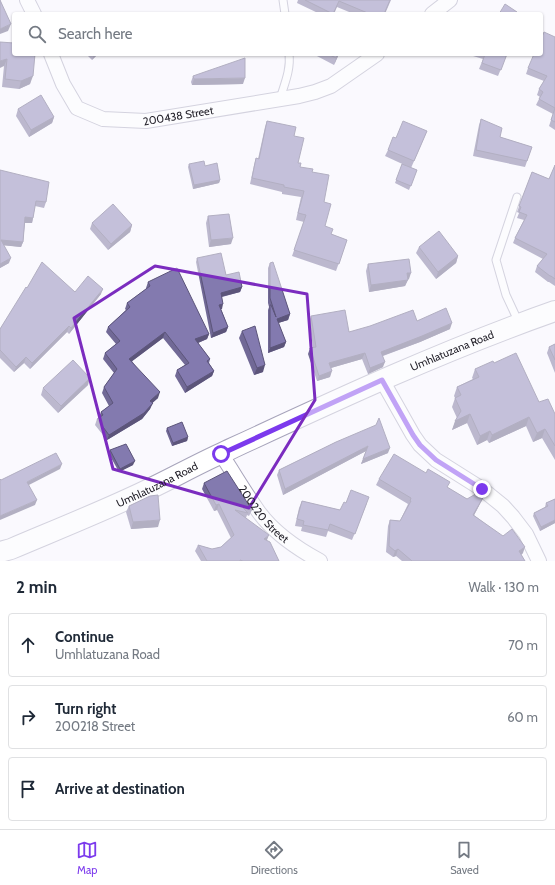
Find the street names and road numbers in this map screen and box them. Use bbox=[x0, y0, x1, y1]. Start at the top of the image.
street label: 200438 Street bbox=[142, 103, 215, 128]
street label: Umhlatuzana Road bbox=[408, 327, 496, 374]
street label: Umhlatuzana Road bbox=[114, 459, 200, 510]
street label: 200220 Street bbox=[236, 483, 292, 546]

